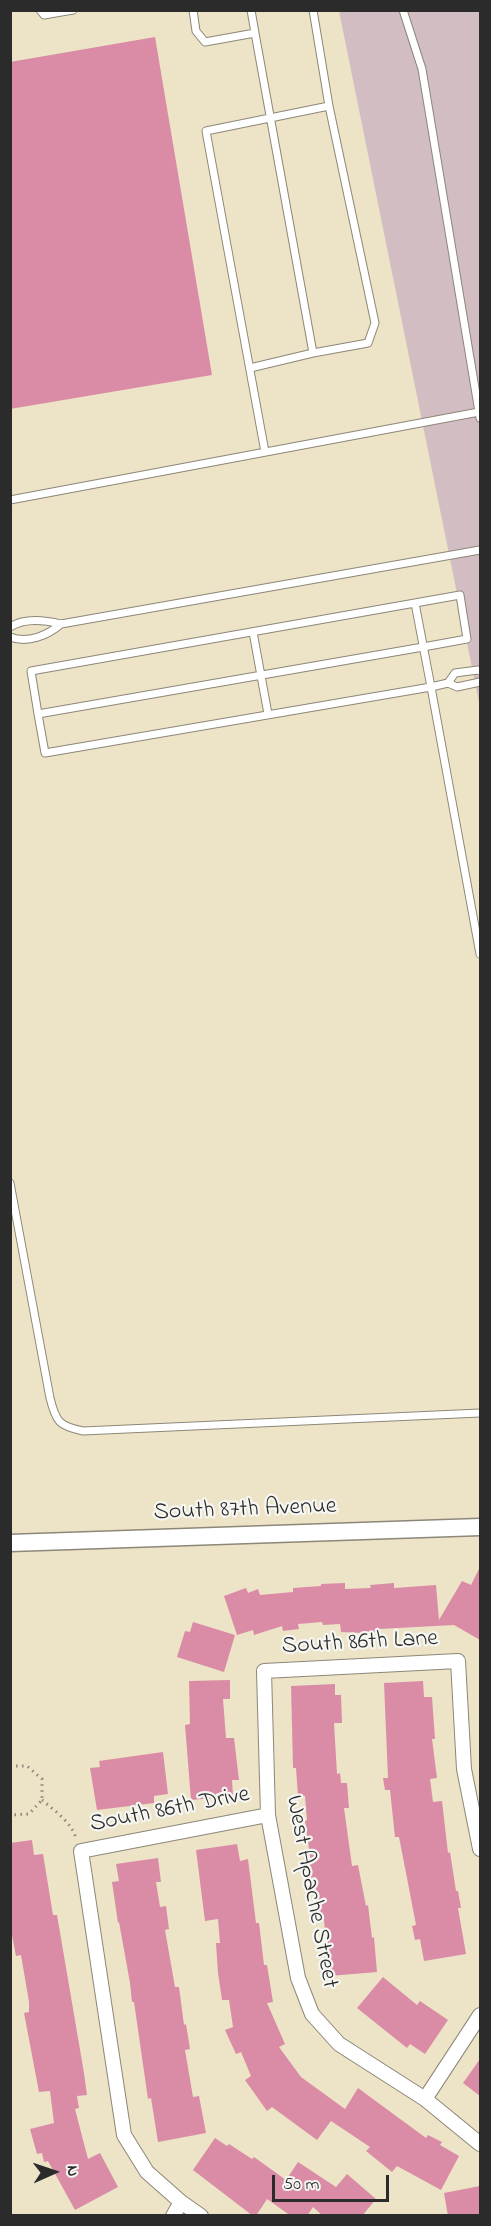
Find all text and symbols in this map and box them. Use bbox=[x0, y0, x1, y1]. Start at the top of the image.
street label: South 87th Avenue bbox=[153, 1493, 337, 1529]
street label: South 86th Lane bbox=[281, 1626, 439, 1662]
street label: South 86th Drive bbox=[88, 1781, 252, 1841]
street label: West Apache Street bbox=[277, 1793, 343, 1991]
north arrow bbox=[24, 2142, 84, 2202]
scale bar bbox=[275, 2163, 392, 2201]
text: N bbox=[60, 2165, 84, 2177]
text: 50 m bbox=[283, 2172, 320, 2198]

